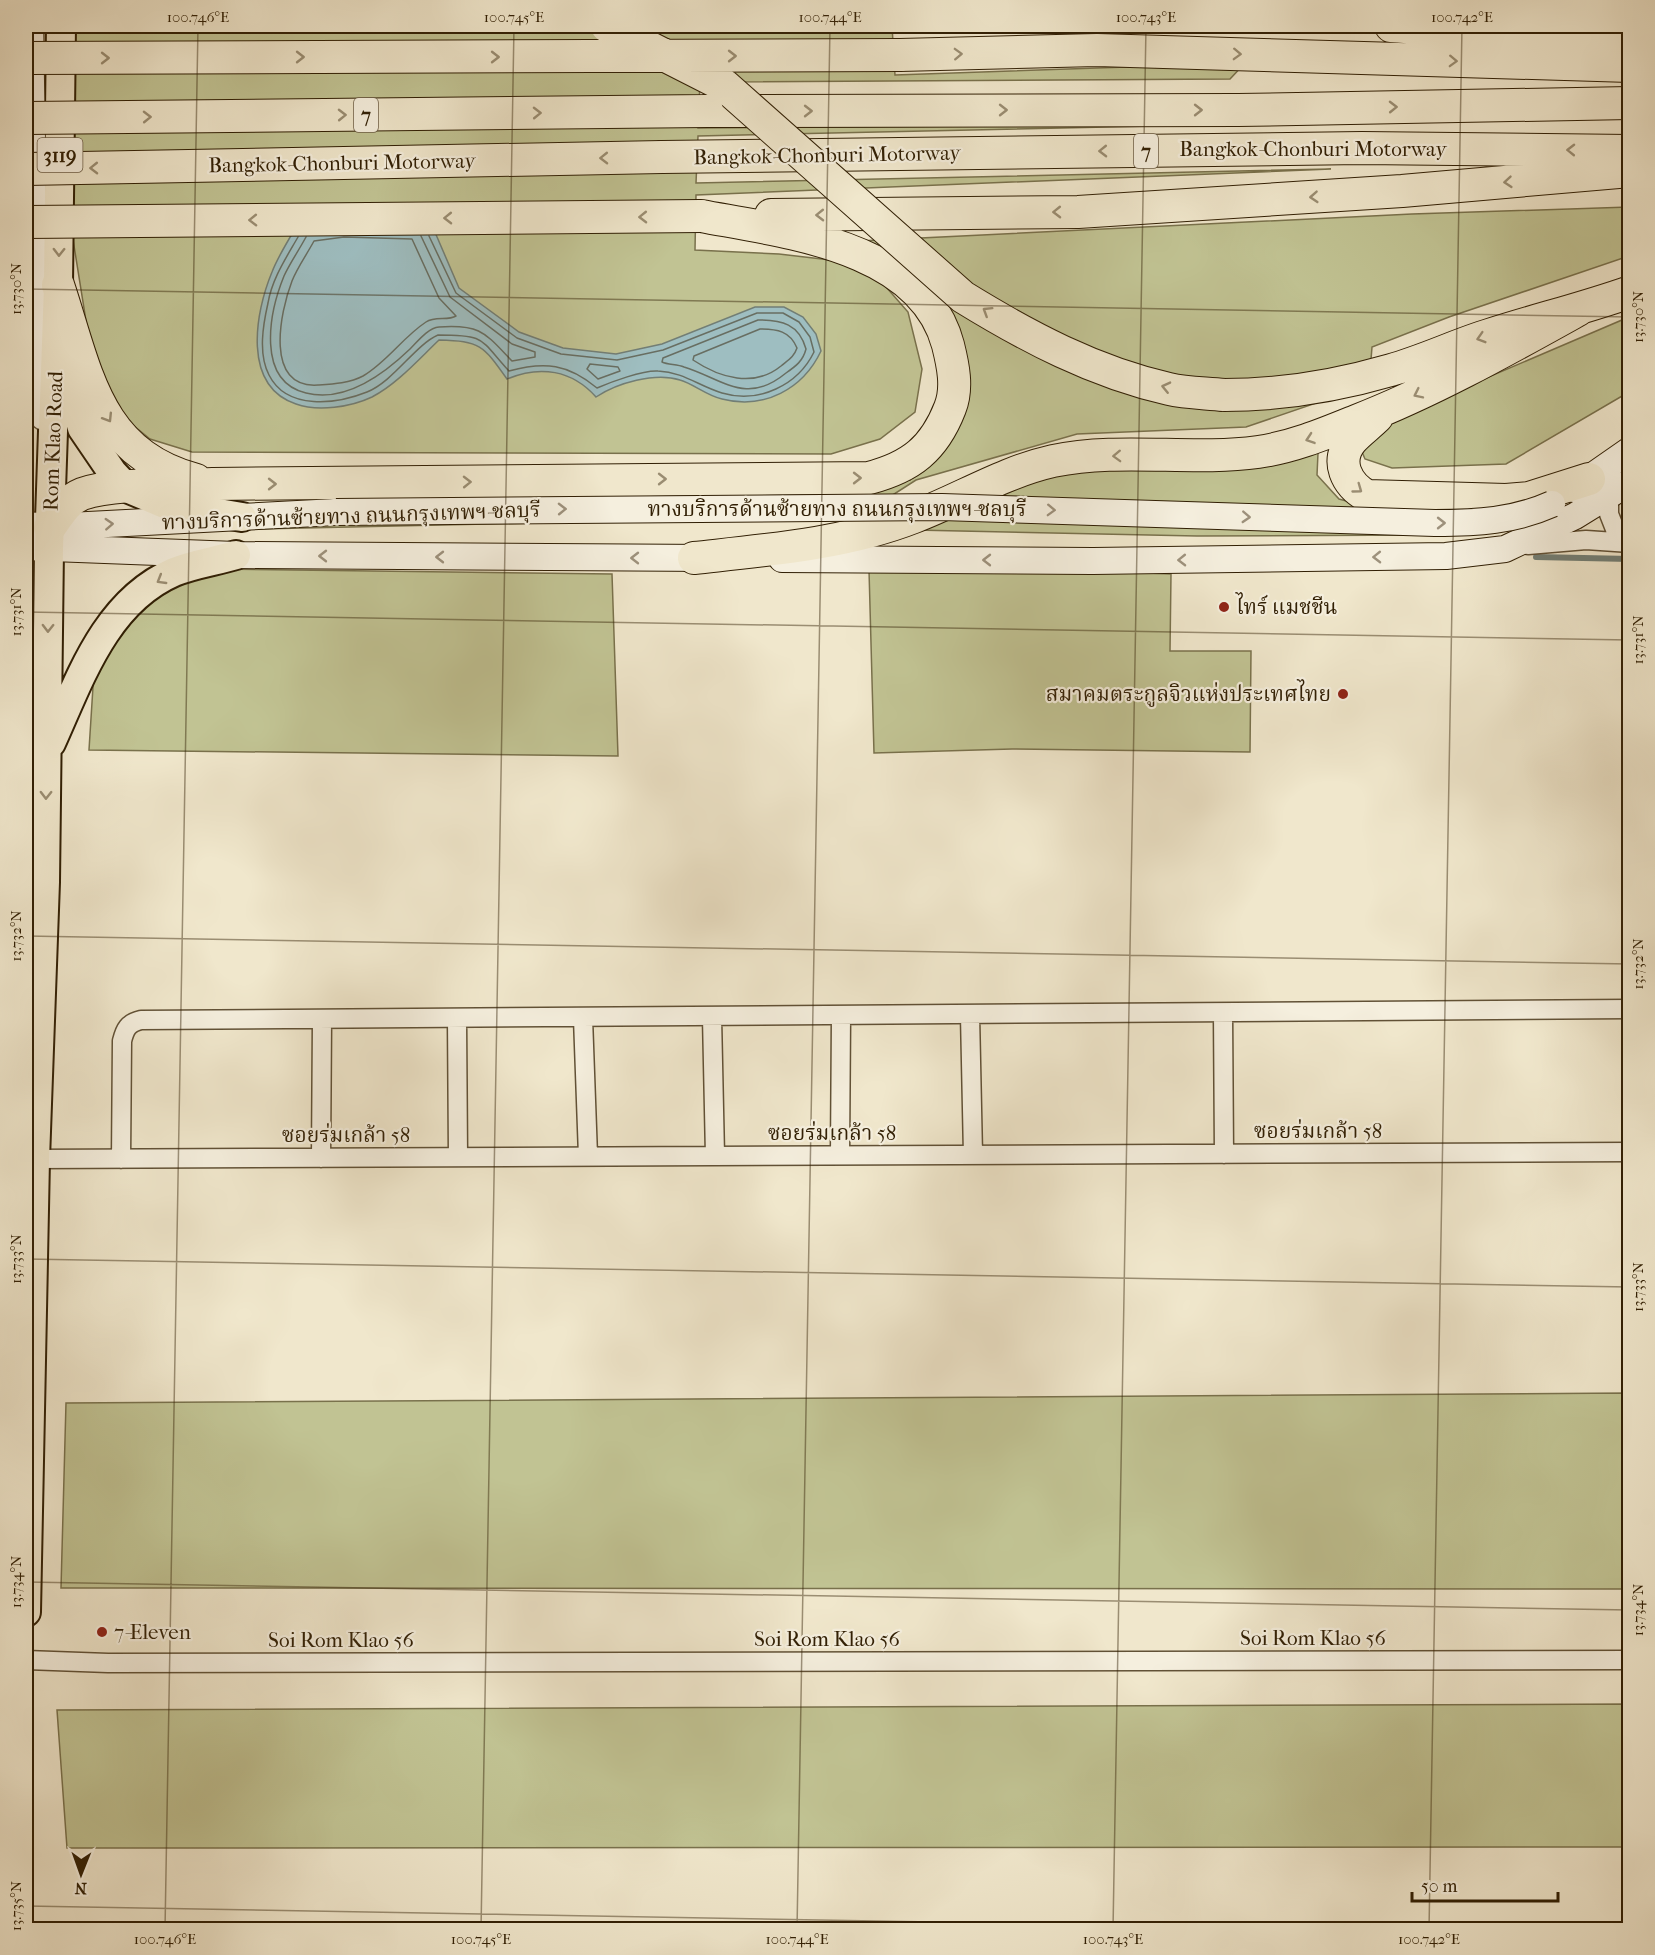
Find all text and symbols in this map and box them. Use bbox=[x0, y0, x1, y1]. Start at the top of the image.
text: 100.746°E bbox=[167, 8, 229, 26]
text: 100.745°E bbox=[484, 8, 544, 26]
text: 100.744°E bbox=[798, 8, 862, 26]
text: 100.743°E bbox=[1116, 8, 1176, 26]
text: 100.742°E bbox=[1431, 8, 1493, 26]
one-way arrow bbox=[954, 47, 963, 60]
one-way arrow bbox=[1233, 47, 1242, 60]
one-way arrow bbox=[727, 50, 736, 62]
one-way arrow bbox=[295, 51, 304, 64]
one-way arrow bbox=[490, 51, 499, 63]
one-way arrow bbox=[100, 52, 109, 64]
one-way arrow bbox=[1448, 54, 1457, 67]
road number: 7 bbox=[354, 98, 378, 132]
one-way arrow bbox=[1388, 101, 1397, 113]
one-way arrow bbox=[998, 104, 1007, 116]
one-way arrow bbox=[1193, 104, 1202, 116]
one-way arrow bbox=[803, 105, 812, 117]
one-way arrow bbox=[532, 107, 541, 119]
one-way arrow bbox=[337, 109, 346, 121]
one-way arrow bbox=[142, 111, 151, 123]
road number: 7 bbox=[1134, 134, 1158, 168]
street label: Bangkok-Chonburi Motorway bbox=[1179, 137, 1447, 161]
road number: 3119 bbox=[38, 138, 82, 172]
street label: Bangkok-Chonburi Motorway bbox=[693, 141, 962, 169]
one-way arrow bbox=[1567, 143, 1576, 156]
one-way arrow bbox=[1099, 145, 1108, 158]
street label: Bangkok-Chonburi Motorway bbox=[208, 149, 477, 177]
one-way arrow bbox=[599, 152, 608, 164]
one-way arrow bbox=[89, 162, 98, 174]
one-way arrow bbox=[1504, 175, 1513, 188]
one-way arrow bbox=[1310, 190, 1319, 203]
one-way arrow bbox=[1052, 206, 1061, 218]
one-way arrow bbox=[815, 209, 824, 221]
one-way arrow bbox=[638, 210, 647, 223]
one-way arrow bbox=[443, 212, 452, 224]
one-way arrow bbox=[248, 214, 257, 226]
one-way arrow bbox=[52, 247, 65, 256]
text: 13.730°N bbox=[7, 262, 25, 315]
text: 13.730°N bbox=[1629, 290, 1647, 343]
one-way arrow bbox=[983, 307, 993, 319]
one-way arrow bbox=[1476, 331, 1487, 343]
street label: Rom Klao Road bbox=[39, 370, 67, 511]
one-way arrow bbox=[1161, 382, 1171, 395]
one-way arrow bbox=[1413, 387, 1424, 399]
one-way arrow bbox=[100, 412, 112, 422]
one-way arrow bbox=[1305, 432, 1316, 445]
one-way arrow bbox=[1112, 449, 1121, 462]
one-way arrow bbox=[852, 472, 861, 484]
one-way arrow bbox=[657, 473, 666, 486]
one-way arrow bbox=[462, 475, 471, 488]
one-way arrow bbox=[267, 478, 276, 490]
one-way arrow bbox=[1352, 482, 1363, 493]
street label: ทางบริการด้านซ้ายทาง ถนนกรุงเทพฯ-ชลบุรี bbox=[161, 497, 541, 537]
street label: ทางบริการด้านซ้ายทาง ถนนกรุงเทพฯ-ชลบุรี bbox=[648, 497, 1026, 523]
one-way arrow bbox=[558, 503, 567, 515]
one-way arrow bbox=[1047, 504, 1056, 517]
one-way arrow bbox=[1242, 510, 1251, 523]
one-way arrow bbox=[1436, 517, 1445, 529]
one-way arrow bbox=[104, 518, 113, 531]
one-way arrow bbox=[318, 550, 327, 562]
one-way arrow bbox=[436, 550, 445, 563]
one-way arrow bbox=[1373, 551, 1382, 563]
one-way arrow bbox=[631, 552, 640, 564]
one-way arrow bbox=[1178, 553, 1187, 566]
one-way arrow bbox=[983, 554, 992, 566]
one-way arrow bbox=[157, 573, 167, 585]
text: 13.731°N bbox=[7, 587, 25, 637]
place label: ไทร์ แมชชีน bbox=[1235, 592, 1338, 619]
marker: ไทร์ แมชชีน bbox=[1217, 600, 1231, 614]
text: 13.731°N bbox=[1629, 615, 1647, 665]
one-way arrow bbox=[42, 623, 54, 632]
place label: สมาคมตระกูลจิวแห่งประเทศไทย bbox=[1046, 679, 1331, 707]
marker: สมาคมตระกูลจิวแห่งประเทศไทย bbox=[1336, 687, 1350, 701]
one-way arrow bbox=[40, 791, 52, 800]
text: 13.732°N bbox=[7, 910, 25, 962]
text: 13.732°N bbox=[1629, 938, 1647, 990]
street label: ซอยร่มเกล้า 58 bbox=[1254, 1119, 1382, 1143]
street label: ซอยร่มเกล้า 58 bbox=[768, 1121, 896, 1145]
street label: ซอยร่มเกล้า 58 bbox=[282, 1123, 410, 1147]
text: 13.733°N bbox=[7, 1233, 25, 1284]
text: 13.733°N bbox=[1629, 1261, 1647, 1312]
text: 13.734°N bbox=[7, 1555, 25, 1608]
text: 13.734°N bbox=[1629, 1583, 1647, 1636]
place label: 7-Eleven bbox=[114, 1620, 191, 1644]
marker: 7-Eleven bbox=[95, 1625, 109, 1639]
street label: Soi Rom Klao 56 bbox=[1240, 1626, 1387, 1650]
street label: Soi Rom Klao 56 bbox=[754, 1627, 901, 1651]
street label: Soi Rom Klao 56 bbox=[268, 1628, 415, 1652]
north arrow bbox=[51, 1844, 111, 1904]
scale bar bbox=[1412, 1865, 1558, 1903]
text: 50 m bbox=[1421, 1876, 1458, 1897]
text: N bbox=[74, 1879, 87, 1898]
text: 13.735°N bbox=[7, 1880, 25, 1931]
text: 100.746°E bbox=[134, 1930, 196, 1948]
text: 100.745°E bbox=[451, 1930, 511, 1948]
text: 100.744°E bbox=[765, 1930, 829, 1948]
text: 100.743°E bbox=[1083, 1930, 1143, 1948]
text: 100.742°E bbox=[1398, 1930, 1460, 1948]

